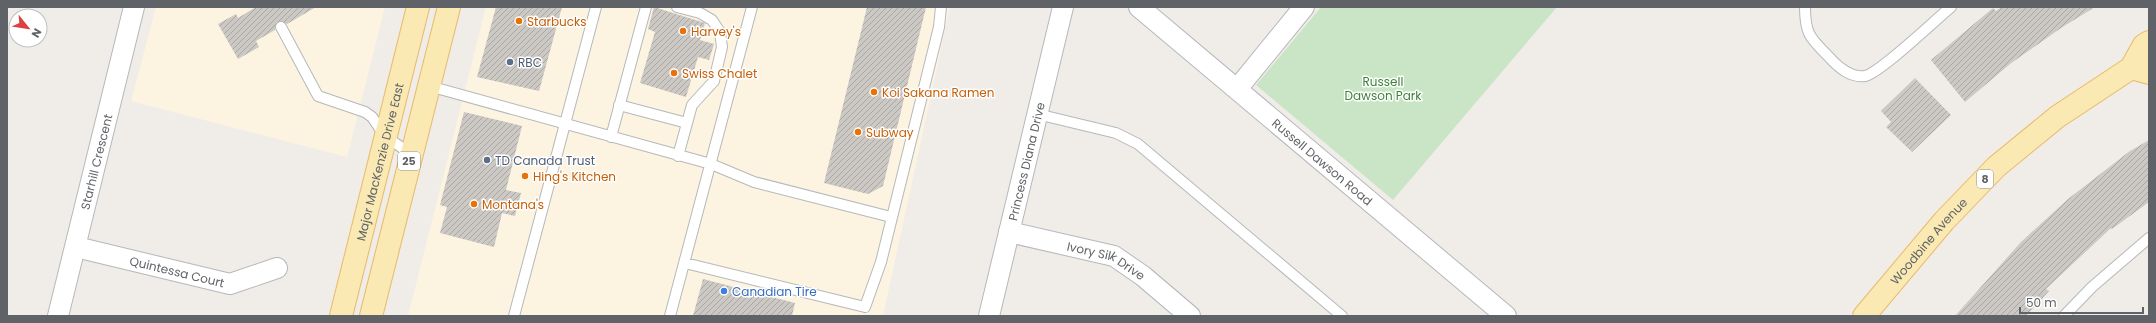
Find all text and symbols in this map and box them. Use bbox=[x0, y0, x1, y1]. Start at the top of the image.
north arrow bbox=[8, 8, 48, 48]
place label: Starbucks bbox=[527, 13, 587, 30]
marker: Starbucks bbox=[514, 16, 524, 26]
place label: Harvey's bbox=[691, 23, 741, 40]
text: N bbox=[28, 25, 46, 41]
marker: Harvey's bbox=[678, 26, 688, 36]
place label: RBC bbox=[518, 54, 542, 71]
marker: RBC bbox=[505, 57, 515, 67]
place label: Swiss Chalet bbox=[682, 65, 757, 82]
marker: Swiss Chalet bbox=[669, 68, 679, 78]
park label: Russell Dawson Park bbox=[1345, 73, 1422, 104]
street label: Major MacKenzie Drive East bbox=[352, 81, 407, 243]
place label: Koi Sakana Ramen bbox=[882, 84, 994, 101]
marker: Koi Sakana Ramen bbox=[869, 87, 879, 97]
street label: Princess Diana Drive bbox=[1004, 100, 1048, 222]
street label: Starhill Crescent bbox=[76, 112, 116, 211]
street label: Russell Dawson Road bbox=[1269, 114, 1377, 209]
place label: Subway bbox=[866, 124, 914, 141]
marker: Subway bbox=[853, 127, 863, 137]
road number: 25 bbox=[398, 152, 420, 170]
place label: TD Canada Trust bbox=[495, 152, 595, 169]
marker: TD Canada Trust bbox=[482, 155, 492, 165]
place label: Hing's Kitchen bbox=[533, 168, 616, 185]
road number: 8 bbox=[1977, 170, 1993, 188]
marker: Hing's Kitchen bbox=[520, 171, 530, 181]
street label: Woodbine Avenue bbox=[1886, 194, 1971, 288]
place label: Montana's bbox=[482, 196, 544, 213]
marker: Montana's bbox=[469, 199, 479, 209]
street label: Ivory Silk Drive bbox=[1065, 237, 1149, 284]
street label: Quintessa Court bbox=[128, 252, 226, 291]
place label: Canadian Tire bbox=[732, 283, 817, 300]
marker: Canadian Tire bbox=[719, 286, 729, 296]
scale bar bbox=[2020, 289, 2143, 315]
text: 50 m bbox=[2026, 294, 2057, 311]

